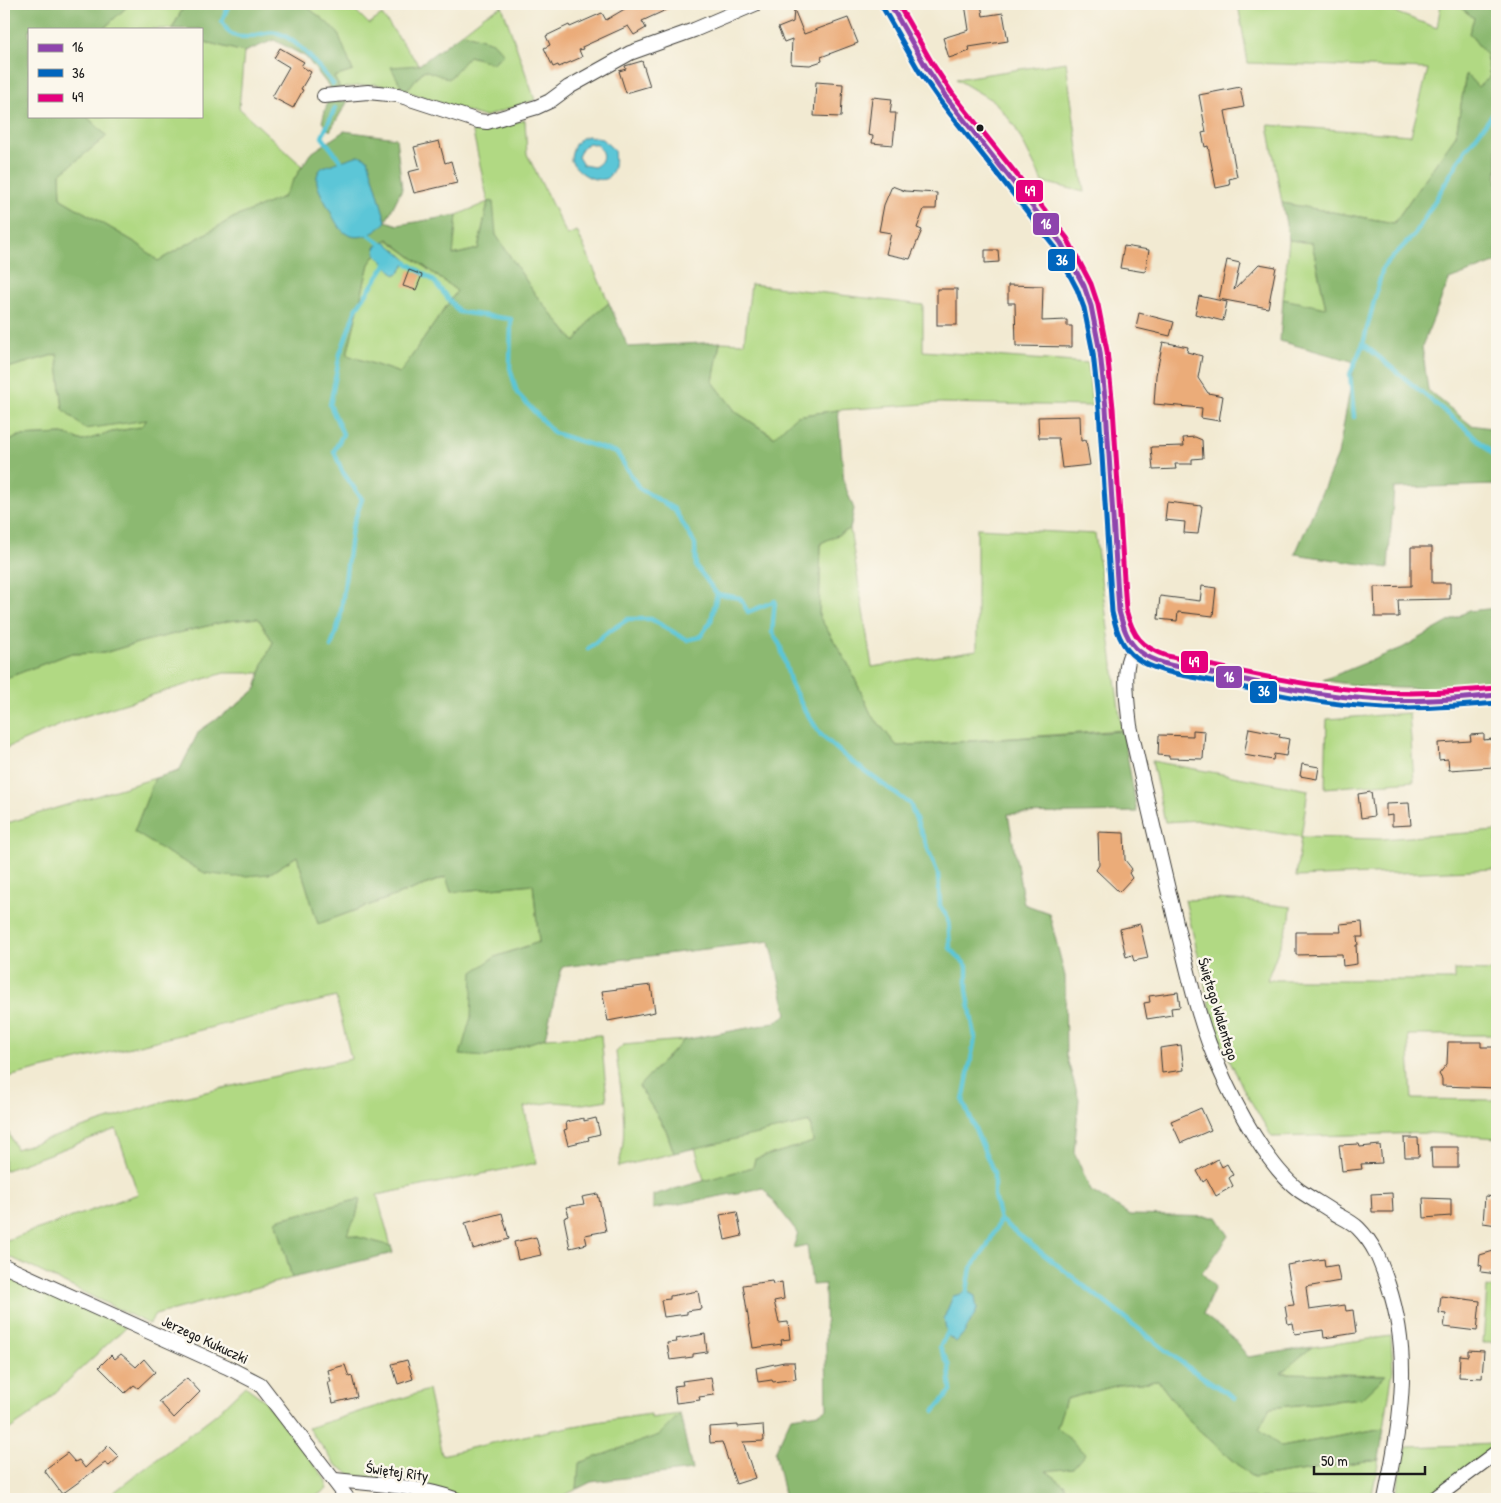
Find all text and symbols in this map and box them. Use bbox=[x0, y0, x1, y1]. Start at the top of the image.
legend bbox=[28, 28, 202, 118]
text: 16 bbox=[72, 36, 83, 57]
text: 36 bbox=[72, 62, 85, 83]
text: 49 bbox=[72, 86, 84, 107]
unlabelled marker bbox=[975, 123, 985, 133]
line badge: 49 bbox=[1015, 179, 1044, 203]
text: 49 bbox=[1025, 181, 1036, 200]
line badge: 16 bbox=[1032, 212, 1060, 236]
text: 16 bbox=[1041, 214, 1052, 233]
line badge: 36 bbox=[1047, 248, 1076, 272]
text: 36 bbox=[1056, 250, 1068, 269]
line badge: 49 bbox=[1180, 650, 1209, 674]
text: 49 bbox=[1189, 652, 1200, 671]
line badge: 16 bbox=[1215, 665, 1243, 689]
text: 16 bbox=[1224, 667, 1235, 686]
line badge: 36 bbox=[1249, 680, 1278, 704]
text: 36 bbox=[1258, 681, 1270, 700]
street label: Świętego Walentego bbox=[1193, 955, 1244, 1063]
street label: Jerzego Kukuczki bbox=[158, 1310, 252, 1369]
scale bar bbox=[1314, 1443, 1425, 1475]
text: 50 m bbox=[1321, 1450, 1348, 1471]
street label: Świętej Rity bbox=[364, 1457, 430, 1486]

